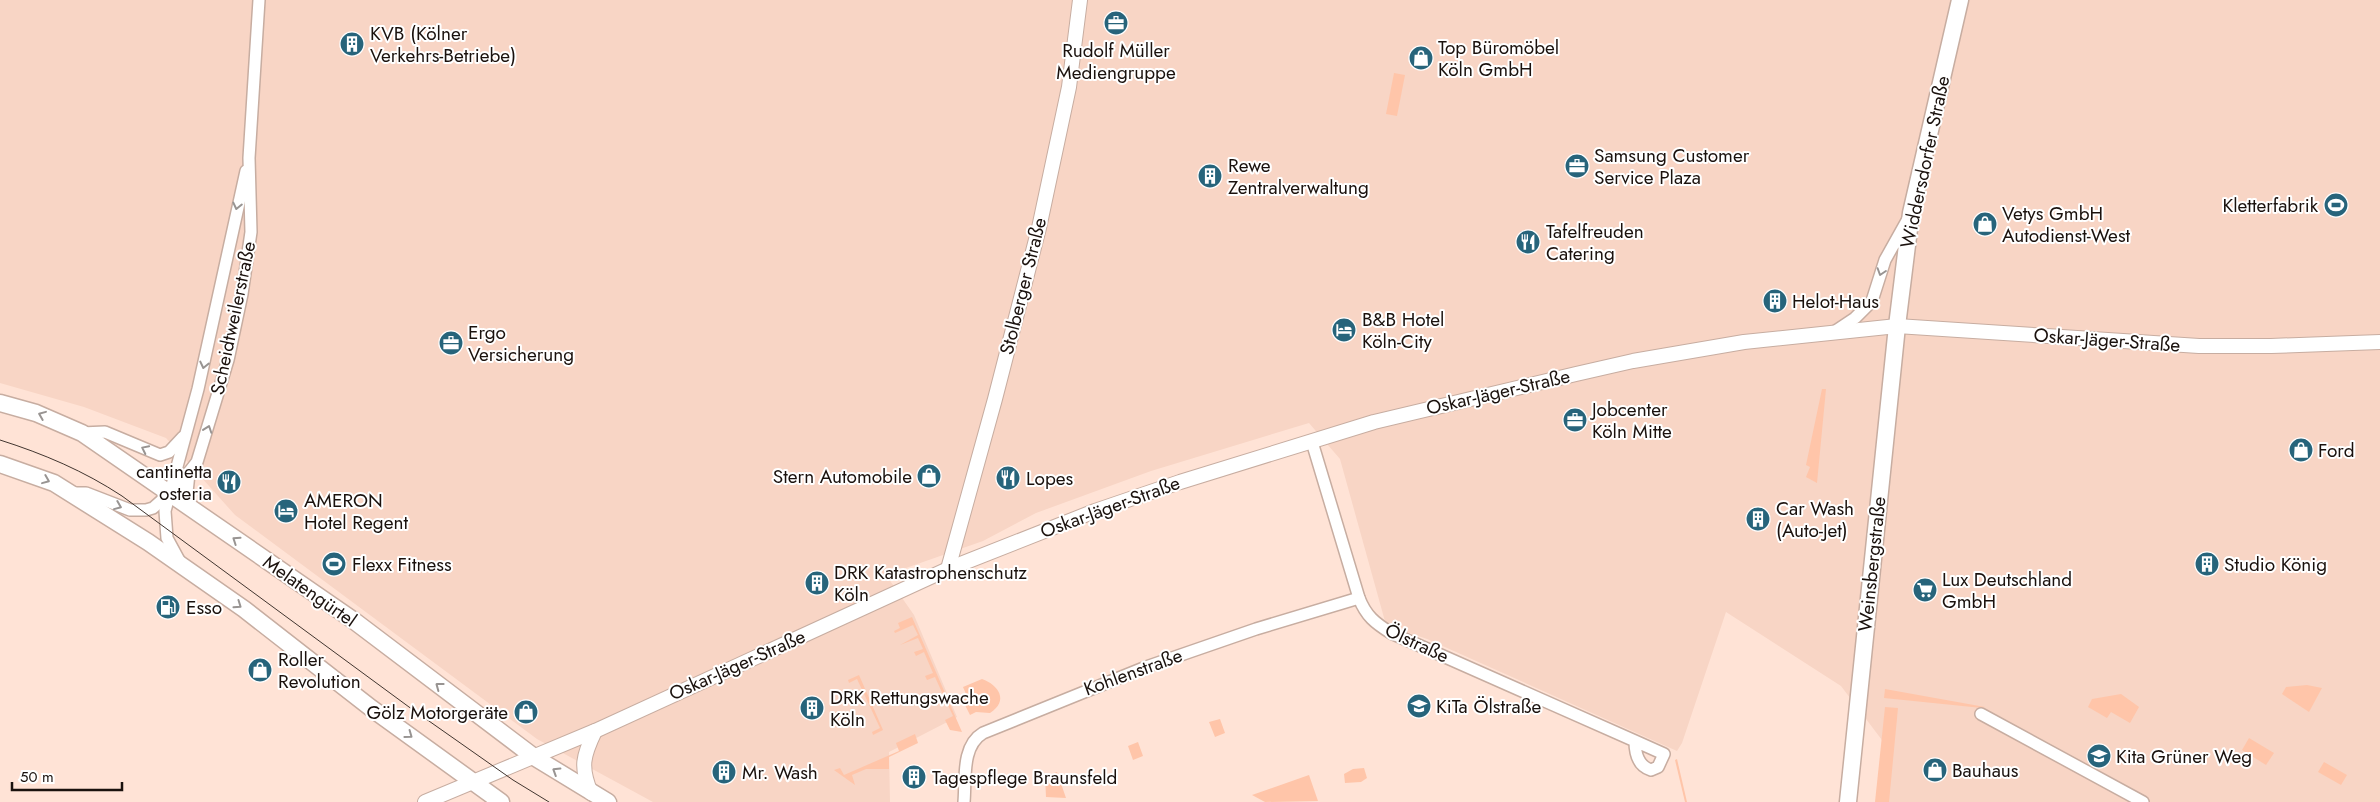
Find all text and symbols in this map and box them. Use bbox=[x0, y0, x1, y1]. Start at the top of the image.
office icon: Rudolf Müller Mediengruppe bbox=[1103, 10, 1129, 36]
place label: KVB (Kölner Verkehrs-Betriebe) bbox=[370, 20, 516, 69]
building icon: KVB (Kölner Verkehrs-Betriebe) bbox=[339, 31, 365, 57]
place label: Top Büromöbel Köln GmbH bbox=[1438, 34, 1559, 83]
place label: Rudolf Müller Mediengruppe bbox=[1056, 37, 1176, 86]
shop icon: Top Büromöbel Köln GmbH bbox=[1408, 45, 1434, 71]
street label: Widdersdorfer Straße bbox=[1894, 73, 1957, 251]
place label: Samsung Customer Service Plaza bbox=[1594, 142, 1750, 191]
place label: Rewe Zentralverwaltung bbox=[1228, 152, 1369, 201]
office icon: Samsung Customer Service Plaza bbox=[1564, 153, 1590, 179]
building icon: Rewe Zentralverwaltung bbox=[1197, 163, 1223, 189]
place label: Kletterfabrik bbox=[2222, 192, 2319, 219]
sports icon: Kletterfabrik bbox=[2323, 192, 2349, 218]
place label: Vetys GmbH Autodienst-West bbox=[2002, 200, 2131, 249]
one-way arrow bbox=[232, 201, 243, 210]
shop icon: Vetys GmbH Autodienst-West bbox=[1972, 211, 1998, 237]
street label: Stolberger Straße bbox=[993, 214, 1053, 357]
place label: Tafelfreuden Catering bbox=[1546, 218, 1644, 267]
restaurant icon: Tafelfreuden Catering bbox=[1515, 229, 1541, 255]
street label: Scheidtweilerstraße bbox=[204, 239, 262, 397]
one-way arrow bbox=[1877, 267, 1887, 276]
building icon: Helot-Haus bbox=[1762, 288, 1788, 314]
place label: Helot-Haus bbox=[1792, 288, 1879, 315]
place label: B&B Hotel Köln-City bbox=[1362, 306, 1444, 355]
hotel icon: B&B Hotel Köln-City bbox=[1331, 317, 1357, 343]
place label: Ergo Versicherung bbox=[468, 319, 574, 368]
street label: Oskar-Jäger-Straße bbox=[2033, 321, 2181, 359]
office icon: Ergo Versicherung bbox=[438, 330, 464, 356]
one-way arrow bbox=[199, 360, 210, 369]
street label: Oskar-Jäger-Straße bbox=[1423, 362, 1573, 422]
place label: Jobcenter Köln Mitte bbox=[1589, 396, 1672, 445]
office icon: Jobcenter Köln Mitte bbox=[1562, 407, 1588, 433]
one-way arrow bbox=[38, 411, 47, 422]
one-way arrow bbox=[202, 425, 212, 433]
shop icon: Ford bbox=[2288, 437, 2314, 463]
place label: Ford bbox=[2318, 437, 2355, 464]
one-way arrow bbox=[141, 445, 150, 455]
place label: cantinetta osteria bbox=[136, 458, 212, 507]
place label: Stern Automobile bbox=[773, 463, 912, 490]
shop icon: Stern Automobile bbox=[916, 463, 942, 489]
restaurant icon: Lopes bbox=[995, 465, 1021, 491]
place label: Lopes bbox=[1026, 465, 1074, 492]
restaurant icon: cantinetta osteria bbox=[216, 469, 242, 495]
street label: Oskar-Jäger-Straße bbox=[1036, 469, 1184, 545]
one-way arrow bbox=[41, 474, 50, 484]
place label: AMERON Hotel Regent bbox=[304, 487, 408, 536]
place label: Car Wash (Auto-Jet) bbox=[1776, 495, 1854, 544]
street label: Weinsbergstraße bbox=[1851, 495, 1893, 633]
hotel icon: AMERON Hotel Regent bbox=[273, 498, 299, 524]
one-way arrow bbox=[113, 500, 122, 510]
building icon: Car Wash (Auto-Jet) bbox=[1745, 506, 1771, 532]
one-way arrow bbox=[232, 537, 241, 546]
street label: Melatengürtel bbox=[258, 549, 362, 633]
sports icon: Flexx Fitness bbox=[321, 551, 347, 577]
place label: Flexx Fitness bbox=[352, 551, 452, 578]
building icon: Studio König bbox=[2194, 551, 2220, 577]
place label: Studio König bbox=[2224, 551, 2327, 578]
place label: DRK Katastrophenschutz Köln bbox=[834, 559, 1027, 608]
place label: Lux Deutschland GmbH bbox=[1942, 566, 2072, 615]
building icon: DRK Katastrophenschutz Köln bbox=[804, 570, 830, 596]
supermarket icon: Lux Deutschland GmbH bbox=[1912, 577, 1938, 603]
fuel station icon: Esso bbox=[155, 594, 181, 620]
place label: Esso bbox=[186, 594, 222, 621]
one-way arrow bbox=[232, 599, 242, 608]
street label: Ölstraße bbox=[1381, 616, 1454, 670]
street label: Oskar-Jäger-Straße bbox=[664, 623, 810, 707]
street label: Kohlenstraße bbox=[1080, 642, 1186, 702]
place label: Roller Revolution bbox=[278, 646, 361, 695]
shop icon: Roller Revolution bbox=[247, 657, 273, 683]
one-way arrow bbox=[436, 683, 445, 691]
place label: DRK Rettungswache Köln bbox=[830, 684, 989, 733]
school or university icon: KiTa Ölstraße bbox=[1406, 693, 1432, 719]
place label: KiTa Ölstraße bbox=[1436, 693, 1541, 720]
building icon: DRK Rettungswache Köln bbox=[799, 695, 825, 721]
place label: Gölz Motorgeräte bbox=[366, 699, 508, 726]
shop icon: Gölz Motorgeräte bbox=[513, 699, 539, 725]
one-way arrow bbox=[404, 729, 413, 739]
school or university icon: Kita Grüner Weg bbox=[2086, 743, 2112, 769]
place label: Kita Grüner Weg bbox=[2116, 743, 2252, 770]
shop icon: Bauhaus bbox=[1922, 757, 1948, 783]
place label: Bauhaus bbox=[1952, 757, 2019, 784]
building icon: Mr. Wash bbox=[711, 759, 737, 785]
place label: Mr. Wash bbox=[742, 759, 818, 786]
scale bar bbox=[12, 760, 122, 792]
building icon: Tagespflege Braunsfeld bbox=[901, 764, 927, 790]
place label: Tagespflege Braunsfeld bbox=[932, 764, 1117, 791]
text: 50 m bbox=[20, 766, 54, 788]
one-way arrow bbox=[552, 767, 561, 777]

